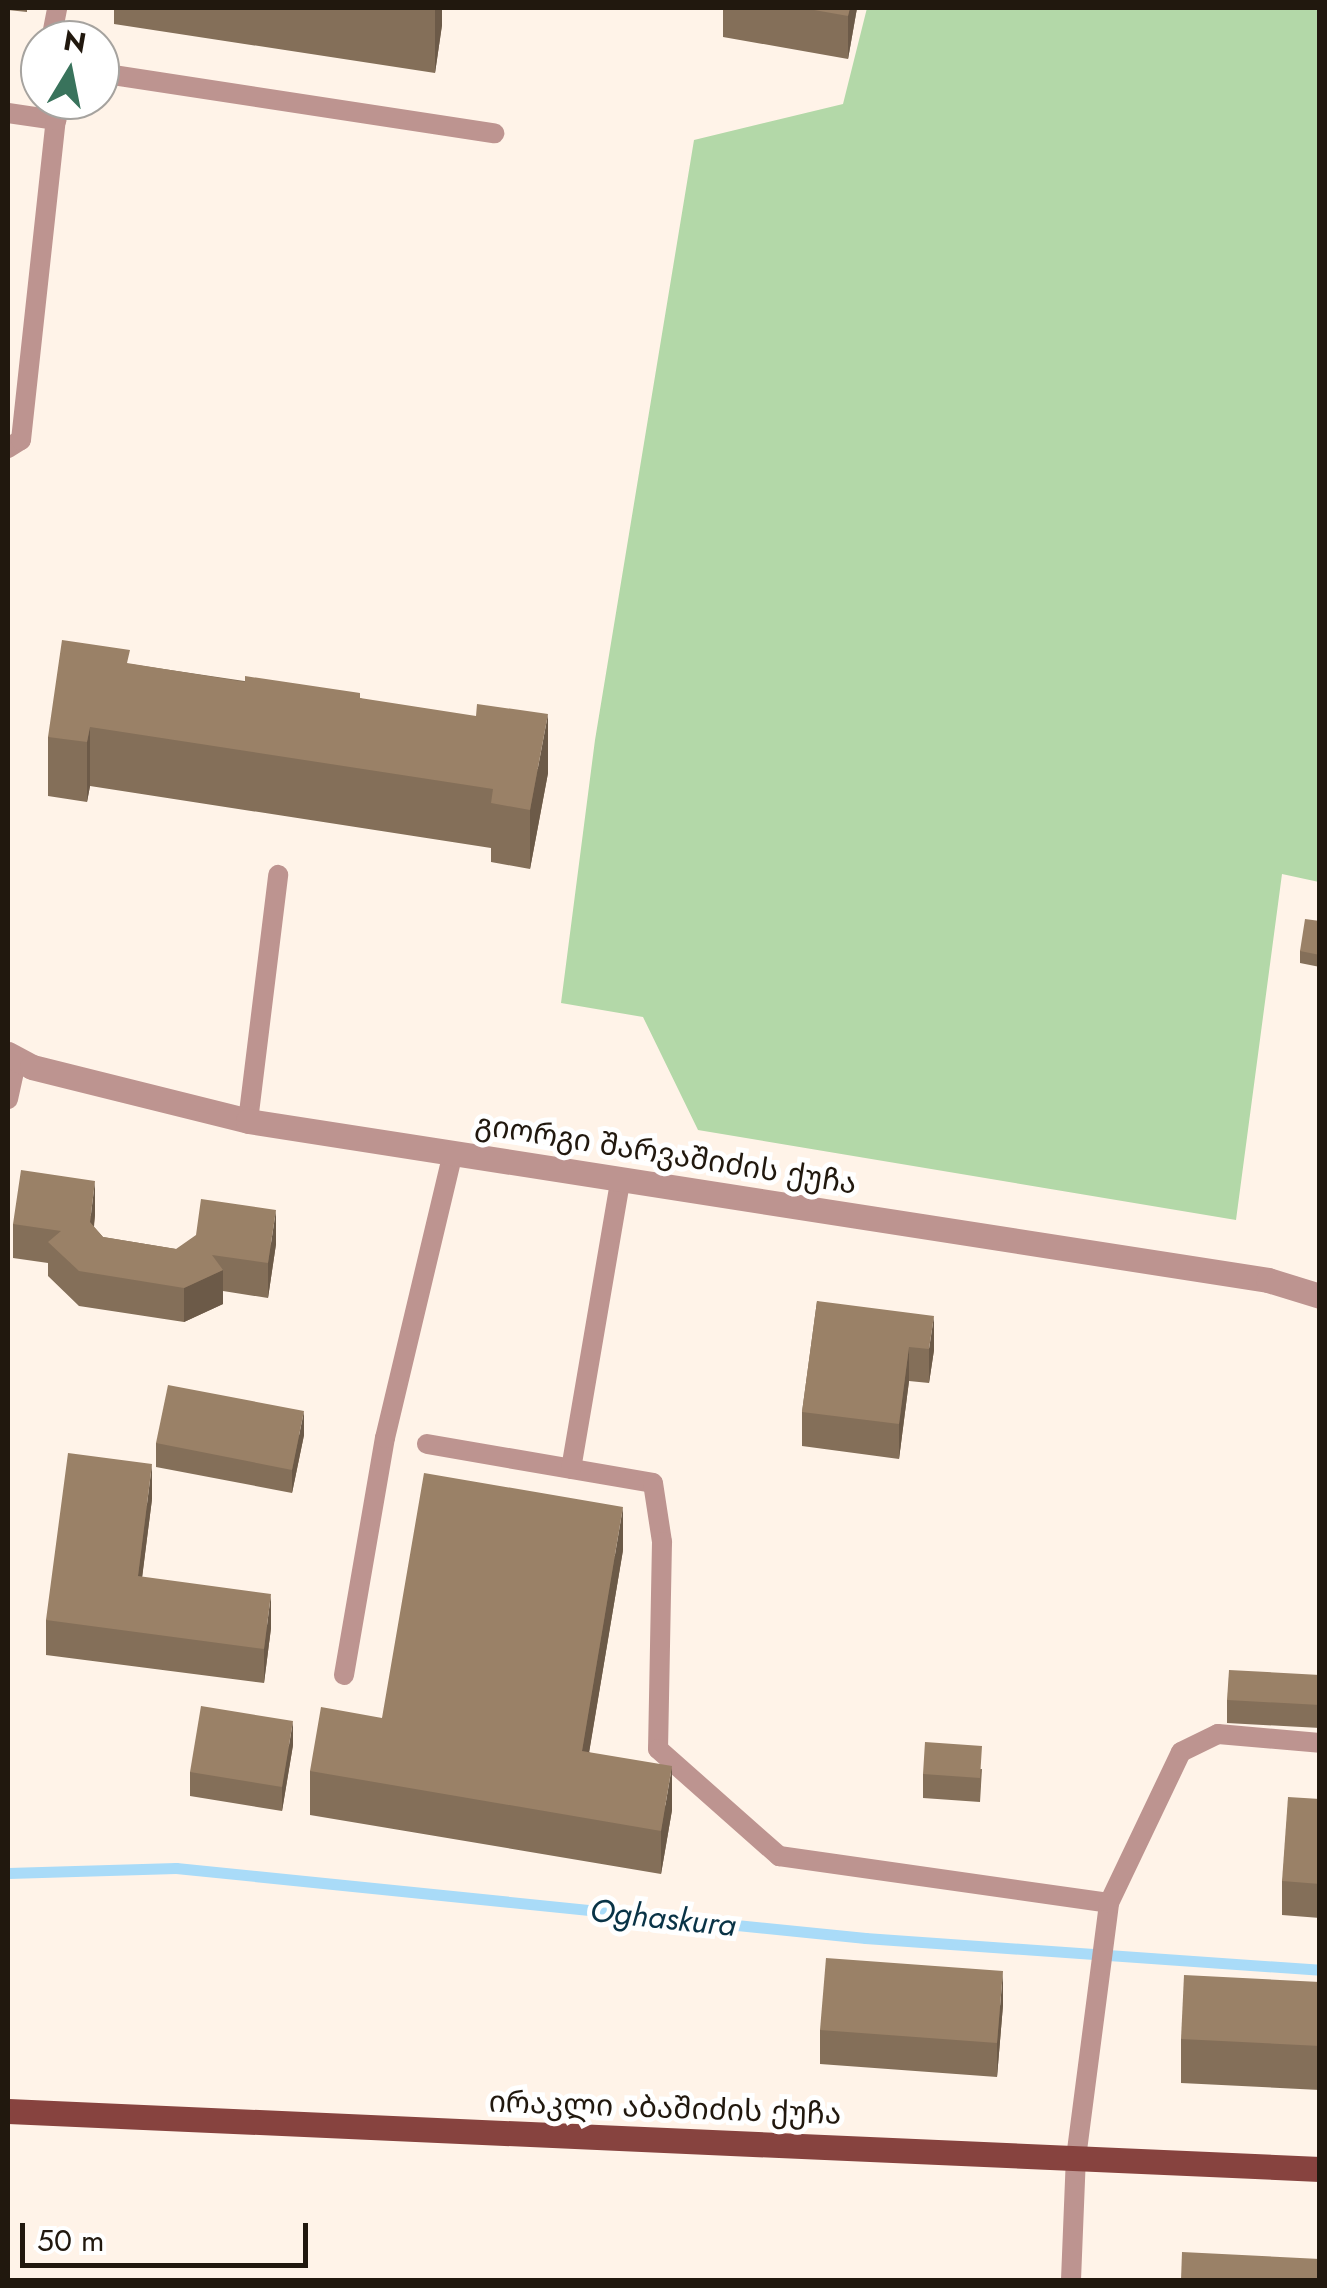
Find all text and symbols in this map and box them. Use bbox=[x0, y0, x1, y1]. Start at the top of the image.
north arrow bbox=[20, 20, 120, 120]
text: N bbox=[60, 20, 89, 64]
street label: გიორგი შარვაშიძის ქუჩა bbox=[473, 1106, 859, 1202]
water label: Oghaskura bbox=[588, 1891, 738, 1945]
street label: ირაკლი აბაშიძის ქუჩა bbox=[488, 2084, 842, 2132]
scale bar bbox=[25, 2203, 312, 2265]
text: 50 m bbox=[37, 2219, 104, 2262]

